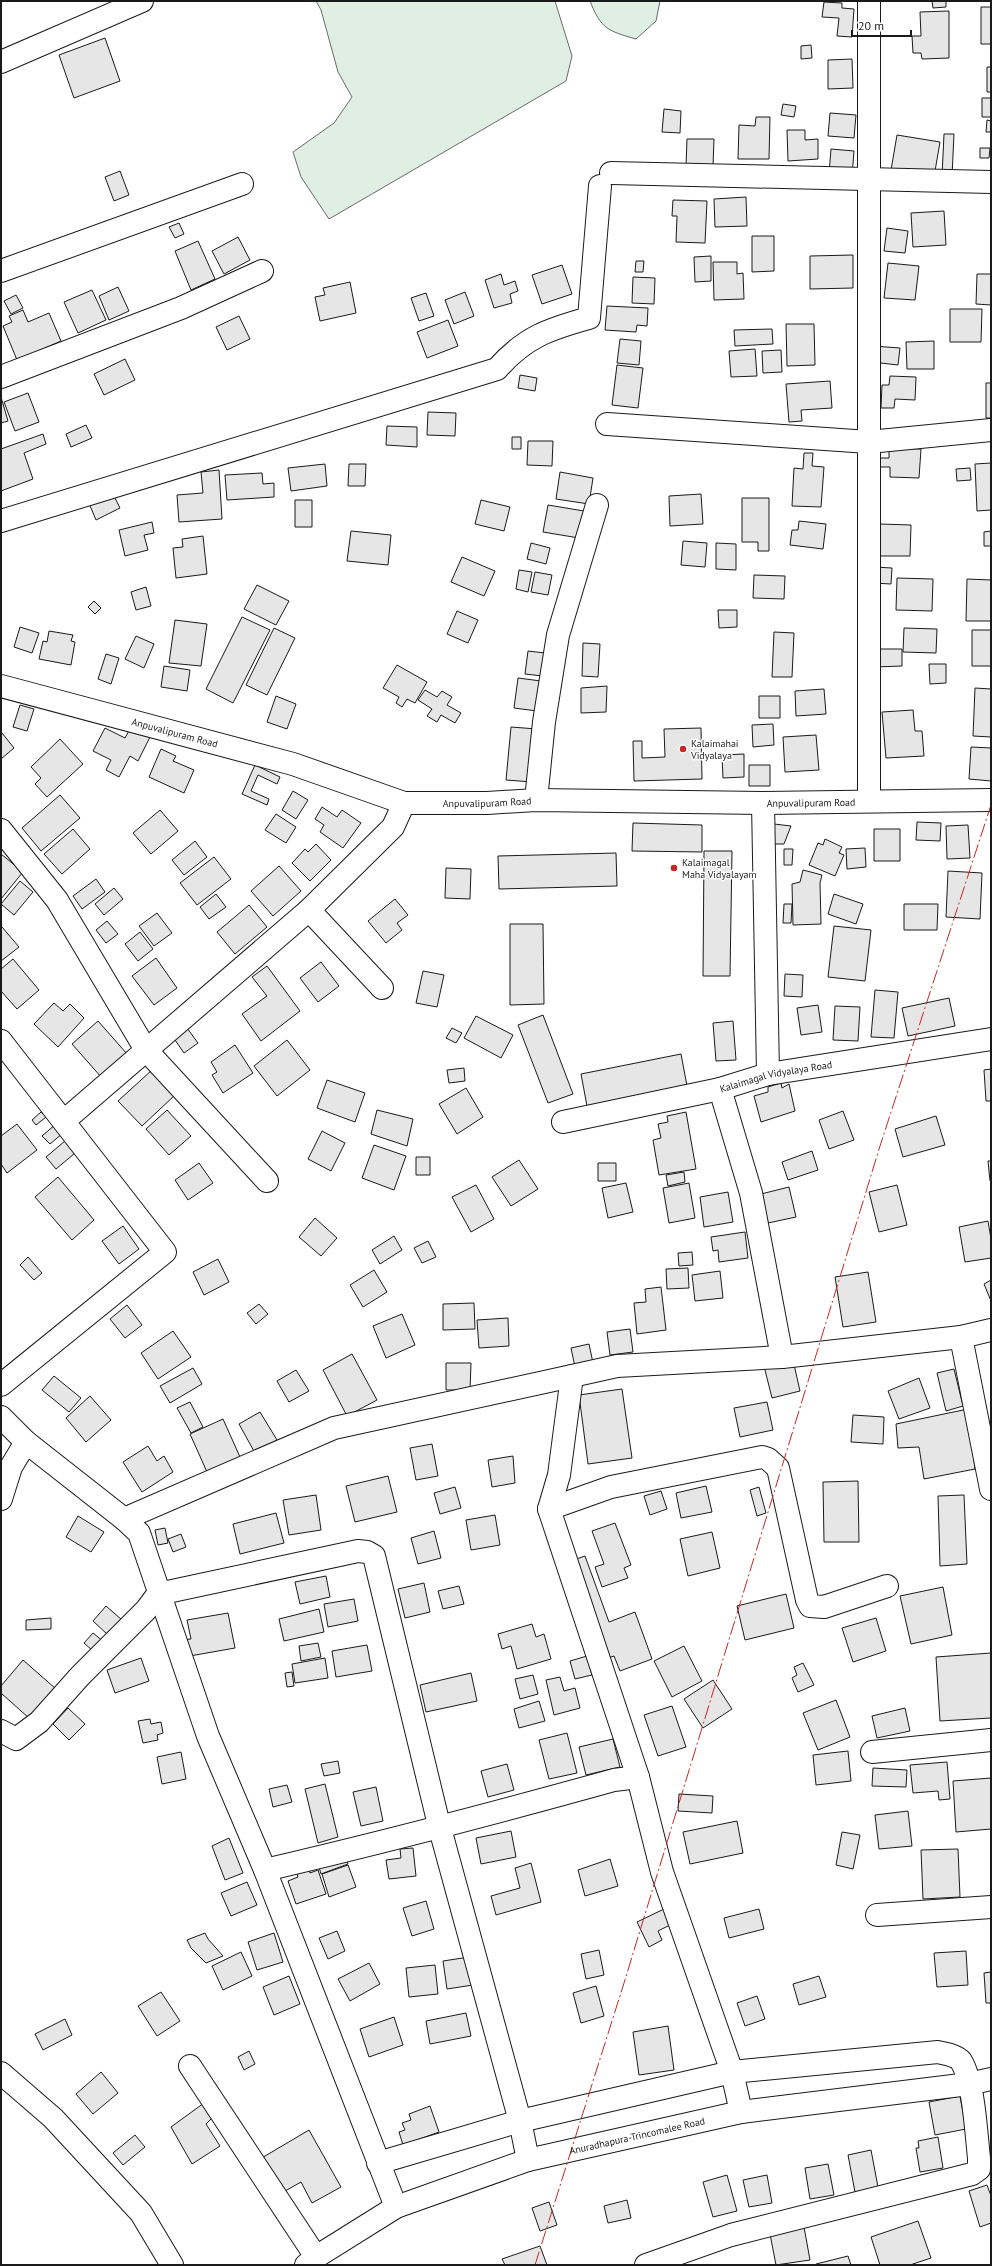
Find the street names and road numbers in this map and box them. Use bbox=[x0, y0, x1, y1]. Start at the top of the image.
street label: Anpuvalipuram Road bbox=[130, 715, 219, 750]
street label: Anpuvalipuram Road bbox=[443, 794, 532, 810]
street label: Anpuvalipuram Road bbox=[767, 795, 855, 809]
street label: Kalaimagal Vidyalaya Road bbox=[718, 1058, 833, 1095]
street label: Anuradhapura-Trincomalee Road bbox=[568, 2114, 706, 2157]

